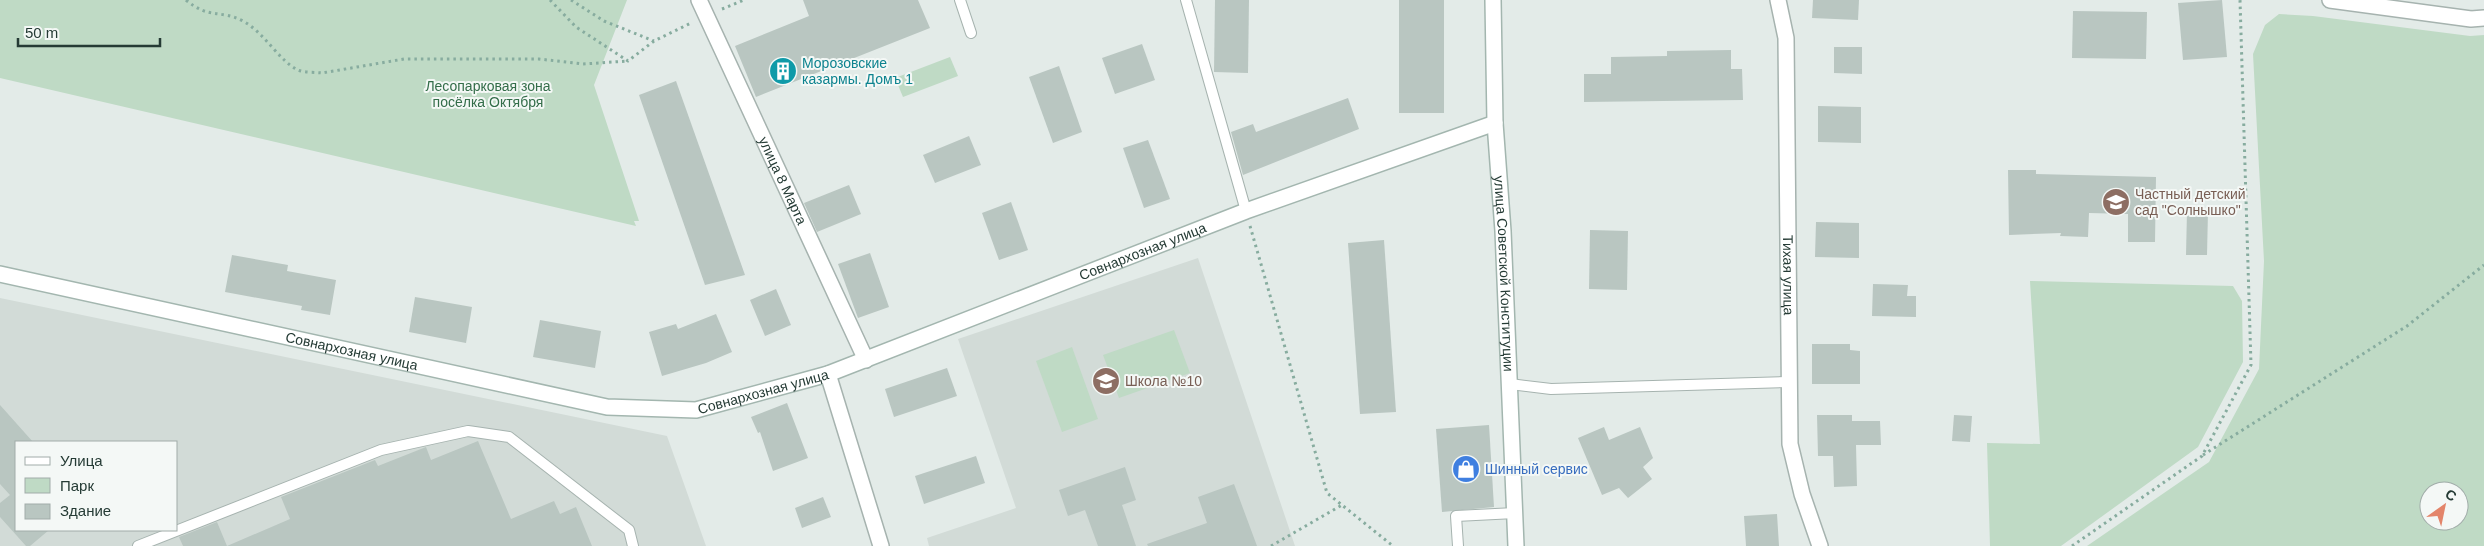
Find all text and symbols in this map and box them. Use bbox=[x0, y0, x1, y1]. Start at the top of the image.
scale bar bbox=[18, 15, 160, 47]
text: 50 m bbox=[25, 24, 58, 41]
place label: Морозовские казармы. Домъ 1 bbox=[802, 55, 913, 87]
building icon: Морозовские казармы. Домъ 1 bbox=[768, 56, 798, 86]
park label: Лесопарковая зона посёлка Октября bbox=[425, 78, 551, 110]
street label: улица 8 Марта bbox=[755, 134, 810, 227]
street label: улица Советской Конституции bbox=[1491, 175, 1517, 372]
place label: Частный детский сад "Солнышко" bbox=[2135, 186, 2246, 218]
school or university icon: Частный детский сад "Солнышко" bbox=[2101, 187, 2131, 217]
street label: Совнархозная улица bbox=[1077, 219, 1209, 283]
street label: Тихая улица bbox=[1780, 235, 1797, 316]
street label: Совнархозная улица bbox=[284, 329, 419, 373]
street label: Совнархозная улица bbox=[696, 366, 831, 417]
school or university icon: Школа №10 bbox=[1091, 366, 1121, 396]
place label: Школа №10 bbox=[1125, 373, 1202, 389]
legend bbox=[15, 441, 178, 531]
text: Улица bbox=[60, 452, 103, 469]
shop icon: Шинный сервис bbox=[1451, 454, 1481, 484]
place label: Шинный сервис bbox=[1485, 461, 1588, 477]
text: Парк bbox=[60, 477, 94, 494]
north arrow bbox=[2419, 481, 2469, 531]
text: С bbox=[2442, 486, 2460, 505]
text: Здание bbox=[60, 502, 111, 519]

